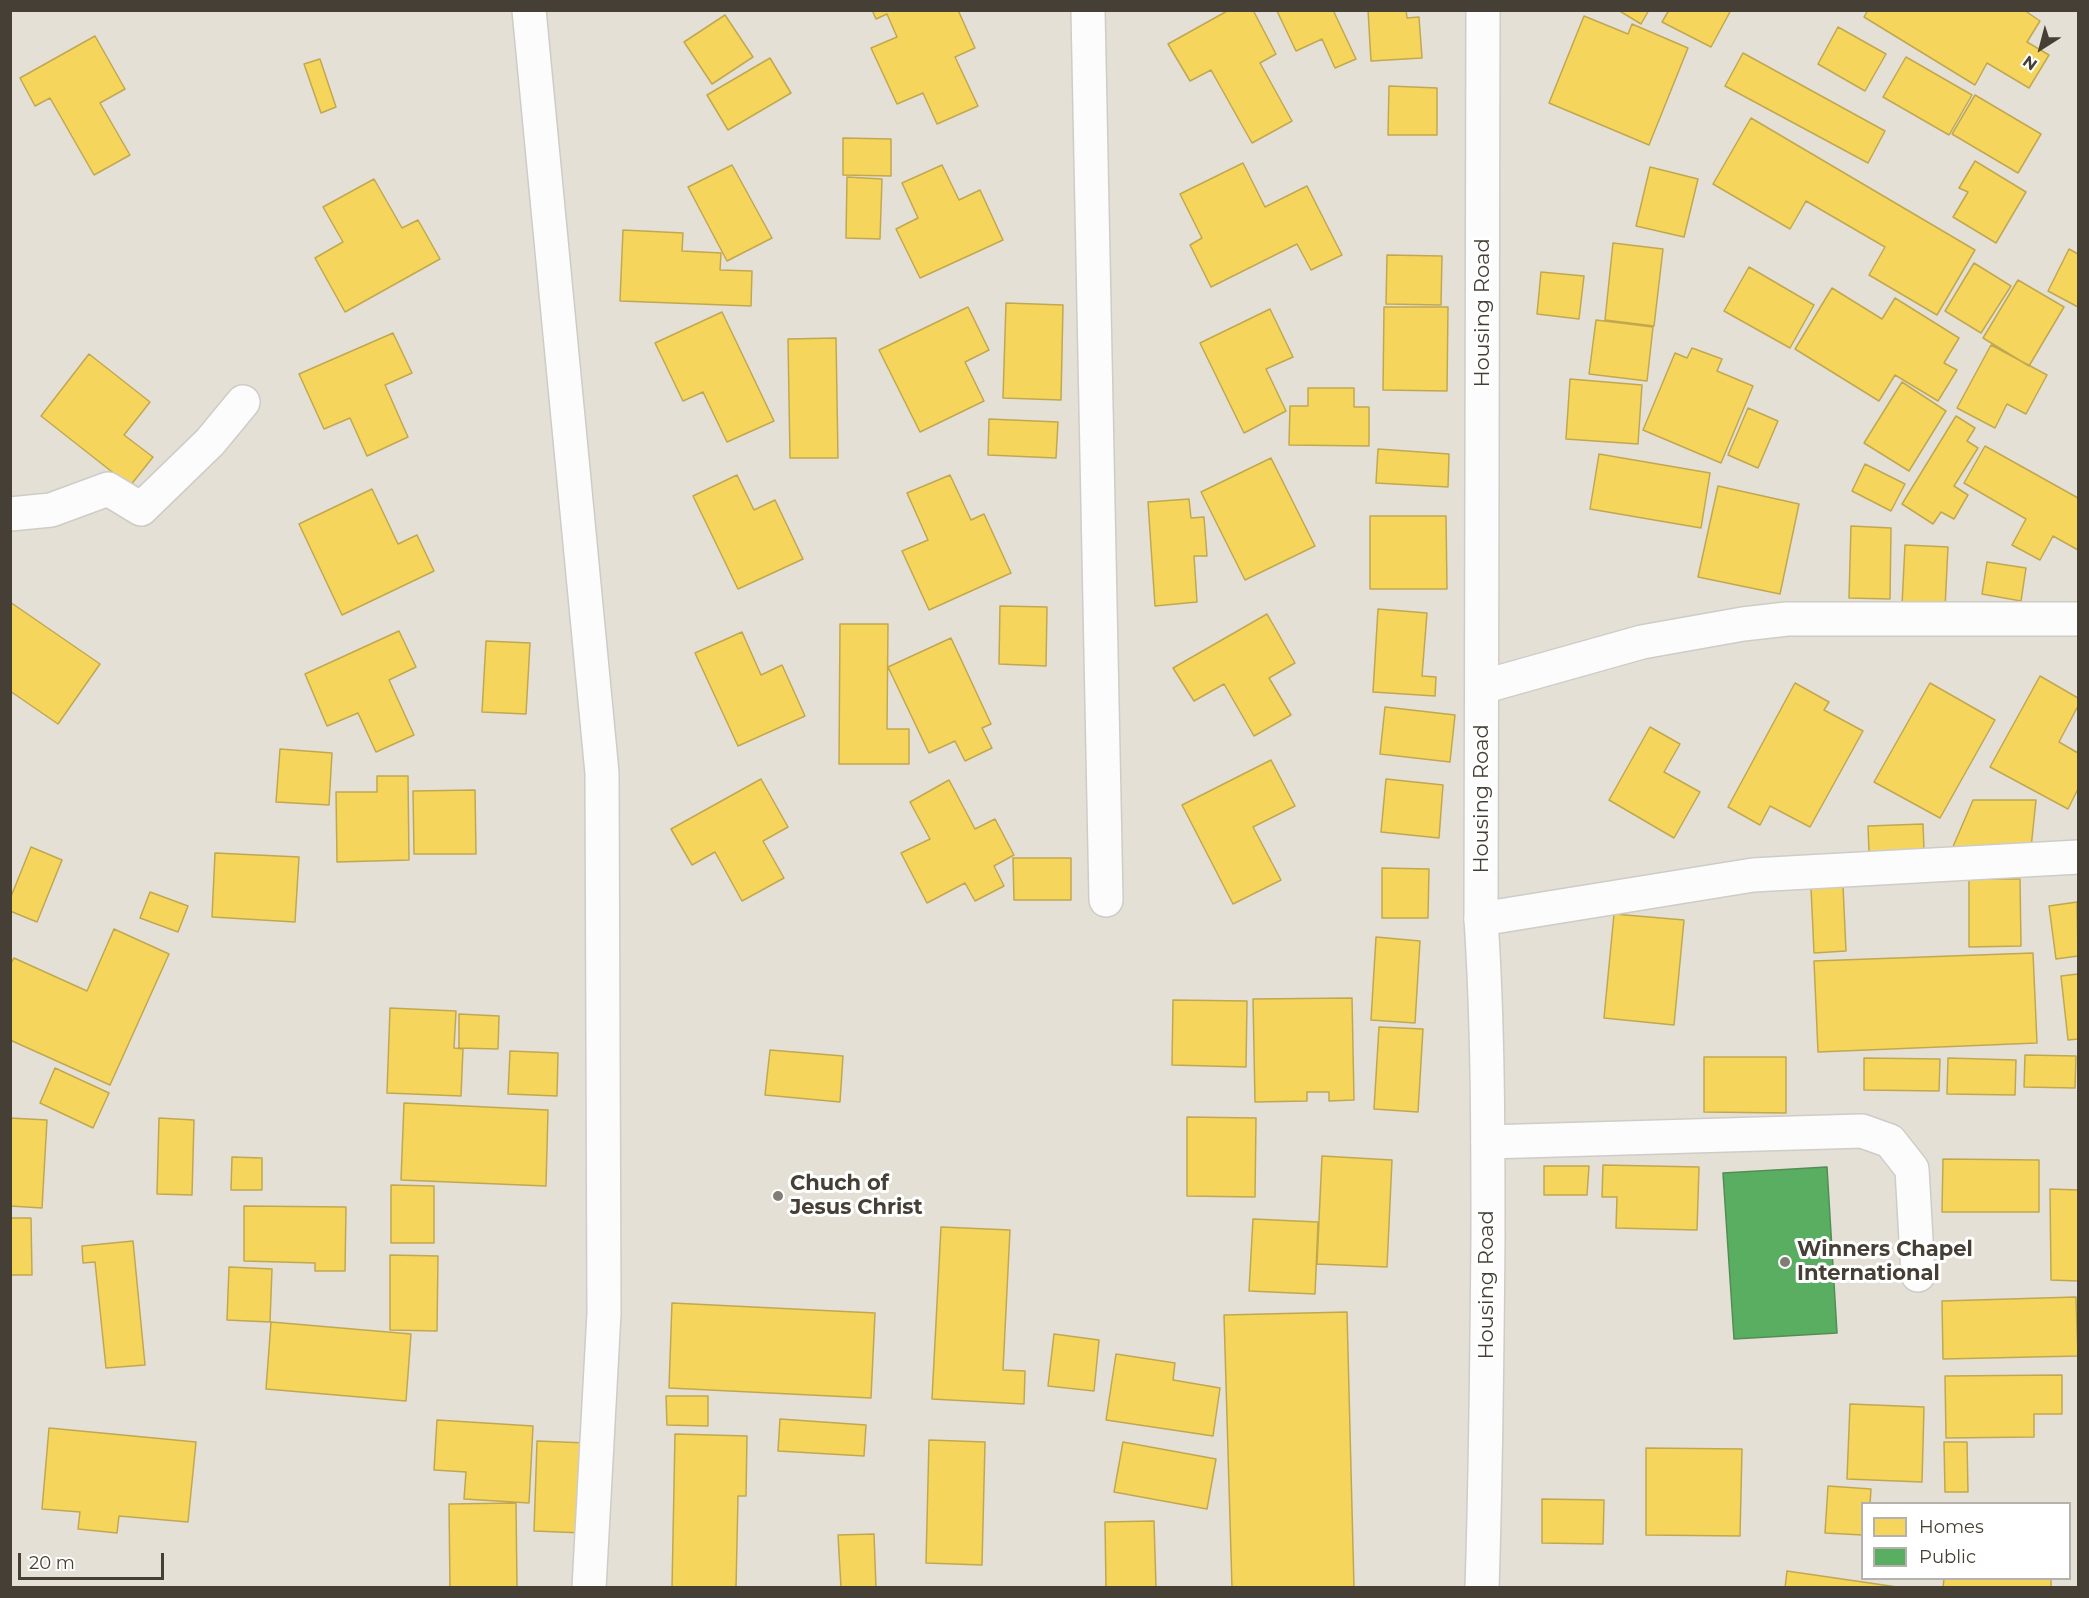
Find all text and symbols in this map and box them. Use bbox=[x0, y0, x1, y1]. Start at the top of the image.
north arrow bbox=[2011, 18, 2071, 78]
text: N bbox=[2019, 51, 2041, 74]
street label: Housing Road bbox=[1470, 238, 1496, 388]
street label: Housing Road bbox=[1469, 724, 1495, 874]
place label: Chuch of Jesus Christ bbox=[790, 1171, 923, 1221]
marker: Chuch of Jesus Christ bbox=[771, 1189, 785, 1203]
street label: Housing Road bbox=[1474, 1210, 1500, 1360]
place label: Winners Chapel International bbox=[1797, 1237, 1973, 1287]
marker: Winners Chapel International bbox=[1778, 1255, 1792, 1269]
legend bbox=[1861, 1502, 2071, 1580]
text: Homes bbox=[1919, 1516, 1984, 1538]
scale bar bbox=[21, 1541, 166, 1579]
text: Public bbox=[1919, 1546, 1976, 1568]
text: 20 m bbox=[29, 1552, 75, 1574]

